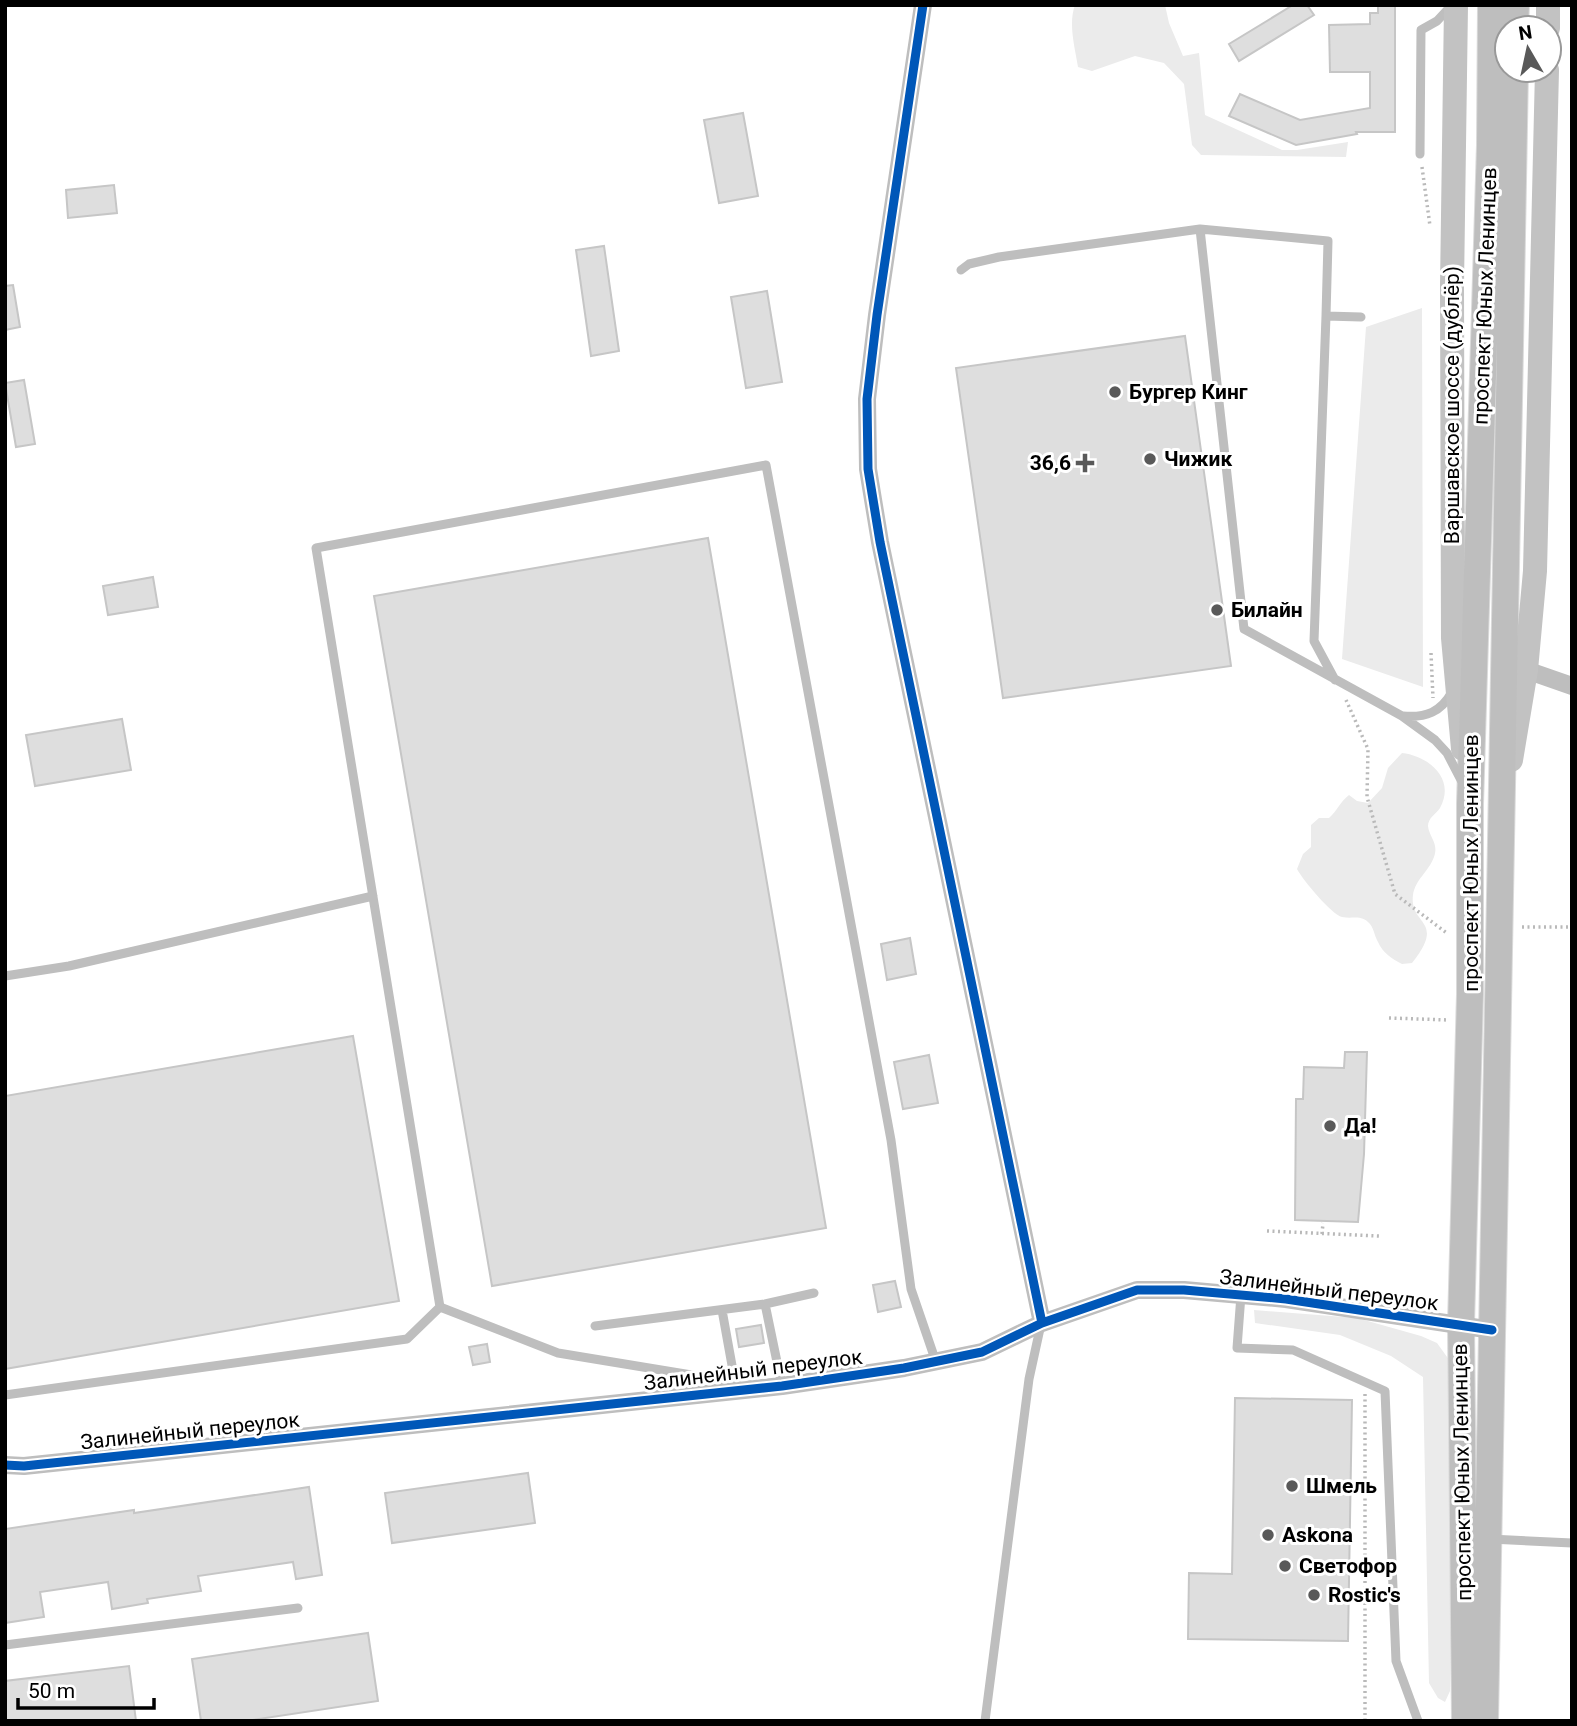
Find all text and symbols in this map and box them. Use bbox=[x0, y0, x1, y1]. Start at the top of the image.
north arrow bbox=[1493, 14, 1563, 84]
text: N bbox=[1517, 20, 1534, 45]
street label: проспект Юных Ленинцев bbox=[1469, 167, 1501, 425]
street label: Варшавское шоссе (дублёр) bbox=[1440, 266, 1464, 544]
place label: Бургер Кинг bbox=[1129, 380, 1248, 404]
marker: Бургер Кинг bbox=[1107, 384, 1123, 400]
place label: Чижик bbox=[1164, 447, 1232, 471]
place label: 36,6 bbox=[1030, 451, 1071, 475]
marker: Чижик bbox=[1142, 451, 1158, 467]
marker: 36,6 bbox=[1077, 455, 1093, 471]
place label: Билайн bbox=[1231, 598, 1303, 622]
marker: Билайн bbox=[1209, 602, 1225, 618]
street label: проспект Юных Ленинцев bbox=[1459, 734, 1483, 992]
place label: Да! bbox=[1344, 1114, 1377, 1138]
marker: Да! bbox=[1322, 1118, 1338, 1134]
street label: Залинейный переулок bbox=[1218, 1265, 1440, 1315]
street label: проспект Юных Ленинцев bbox=[1448, 1343, 1476, 1601]
street label: Залинейный переулок bbox=[642, 1345, 864, 1395]
street label: Залинейный переулок bbox=[79, 1407, 301, 1454]
place label: Шмель bbox=[1306, 1474, 1377, 1498]
marker: Шмель bbox=[1284, 1478, 1300, 1494]
place label: Askona bbox=[1282, 1523, 1353, 1547]
marker: Askona bbox=[1260, 1527, 1276, 1543]
place label: Светофор bbox=[1299, 1554, 1397, 1578]
marker: Светофор bbox=[1277, 1558, 1293, 1574]
place label: Rostic's bbox=[1328, 1583, 1401, 1607]
marker: Rostic's bbox=[1306, 1587, 1322, 1603]
scale bar bbox=[18, 1666, 154, 1710]
text: 50 m bbox=[28, 1679, 75, 1703]

